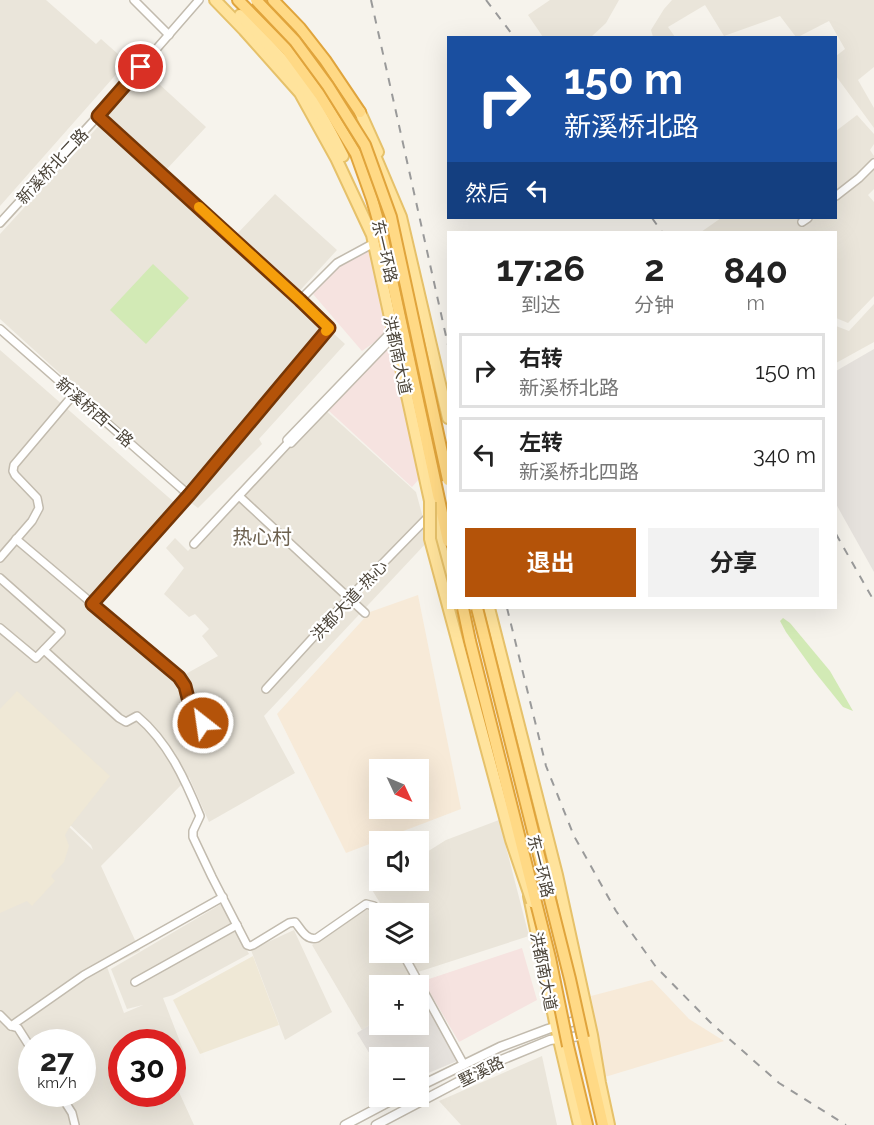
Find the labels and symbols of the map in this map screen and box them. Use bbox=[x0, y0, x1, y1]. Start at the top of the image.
pin bbox=[115, 41, 166, 92]
street label: 新溪桥北二路 bbox=[13, 125, 92, 208]
street label: 东一环路 bbox=[368, 218, 401, 284]
street label: 洪都南大道 bbox=[380, 314, 415, 396]
street label: 新溪桥西一路 bbox=[52, 374, 137, 451]
district label: 热心村 bbox=[232, 525, 292, 549]
street label: 洪都大道-热心 bbox=[307, 556, 391, 644]
position arrow bbox=[171, 691, 235, 755]
north arrow bbox=[369, 759, 429, 819]
street label: 东一环路 bbox=[524, 833, 557, 899]
street label: 洪都南大道 bbox=[527, 930, 560, 1012]
speed limit sign: 30 bbox=[108, 1029, 186, 1107]
street label: 墅溪路 bbox=[455, 1052, 507, 1091]

